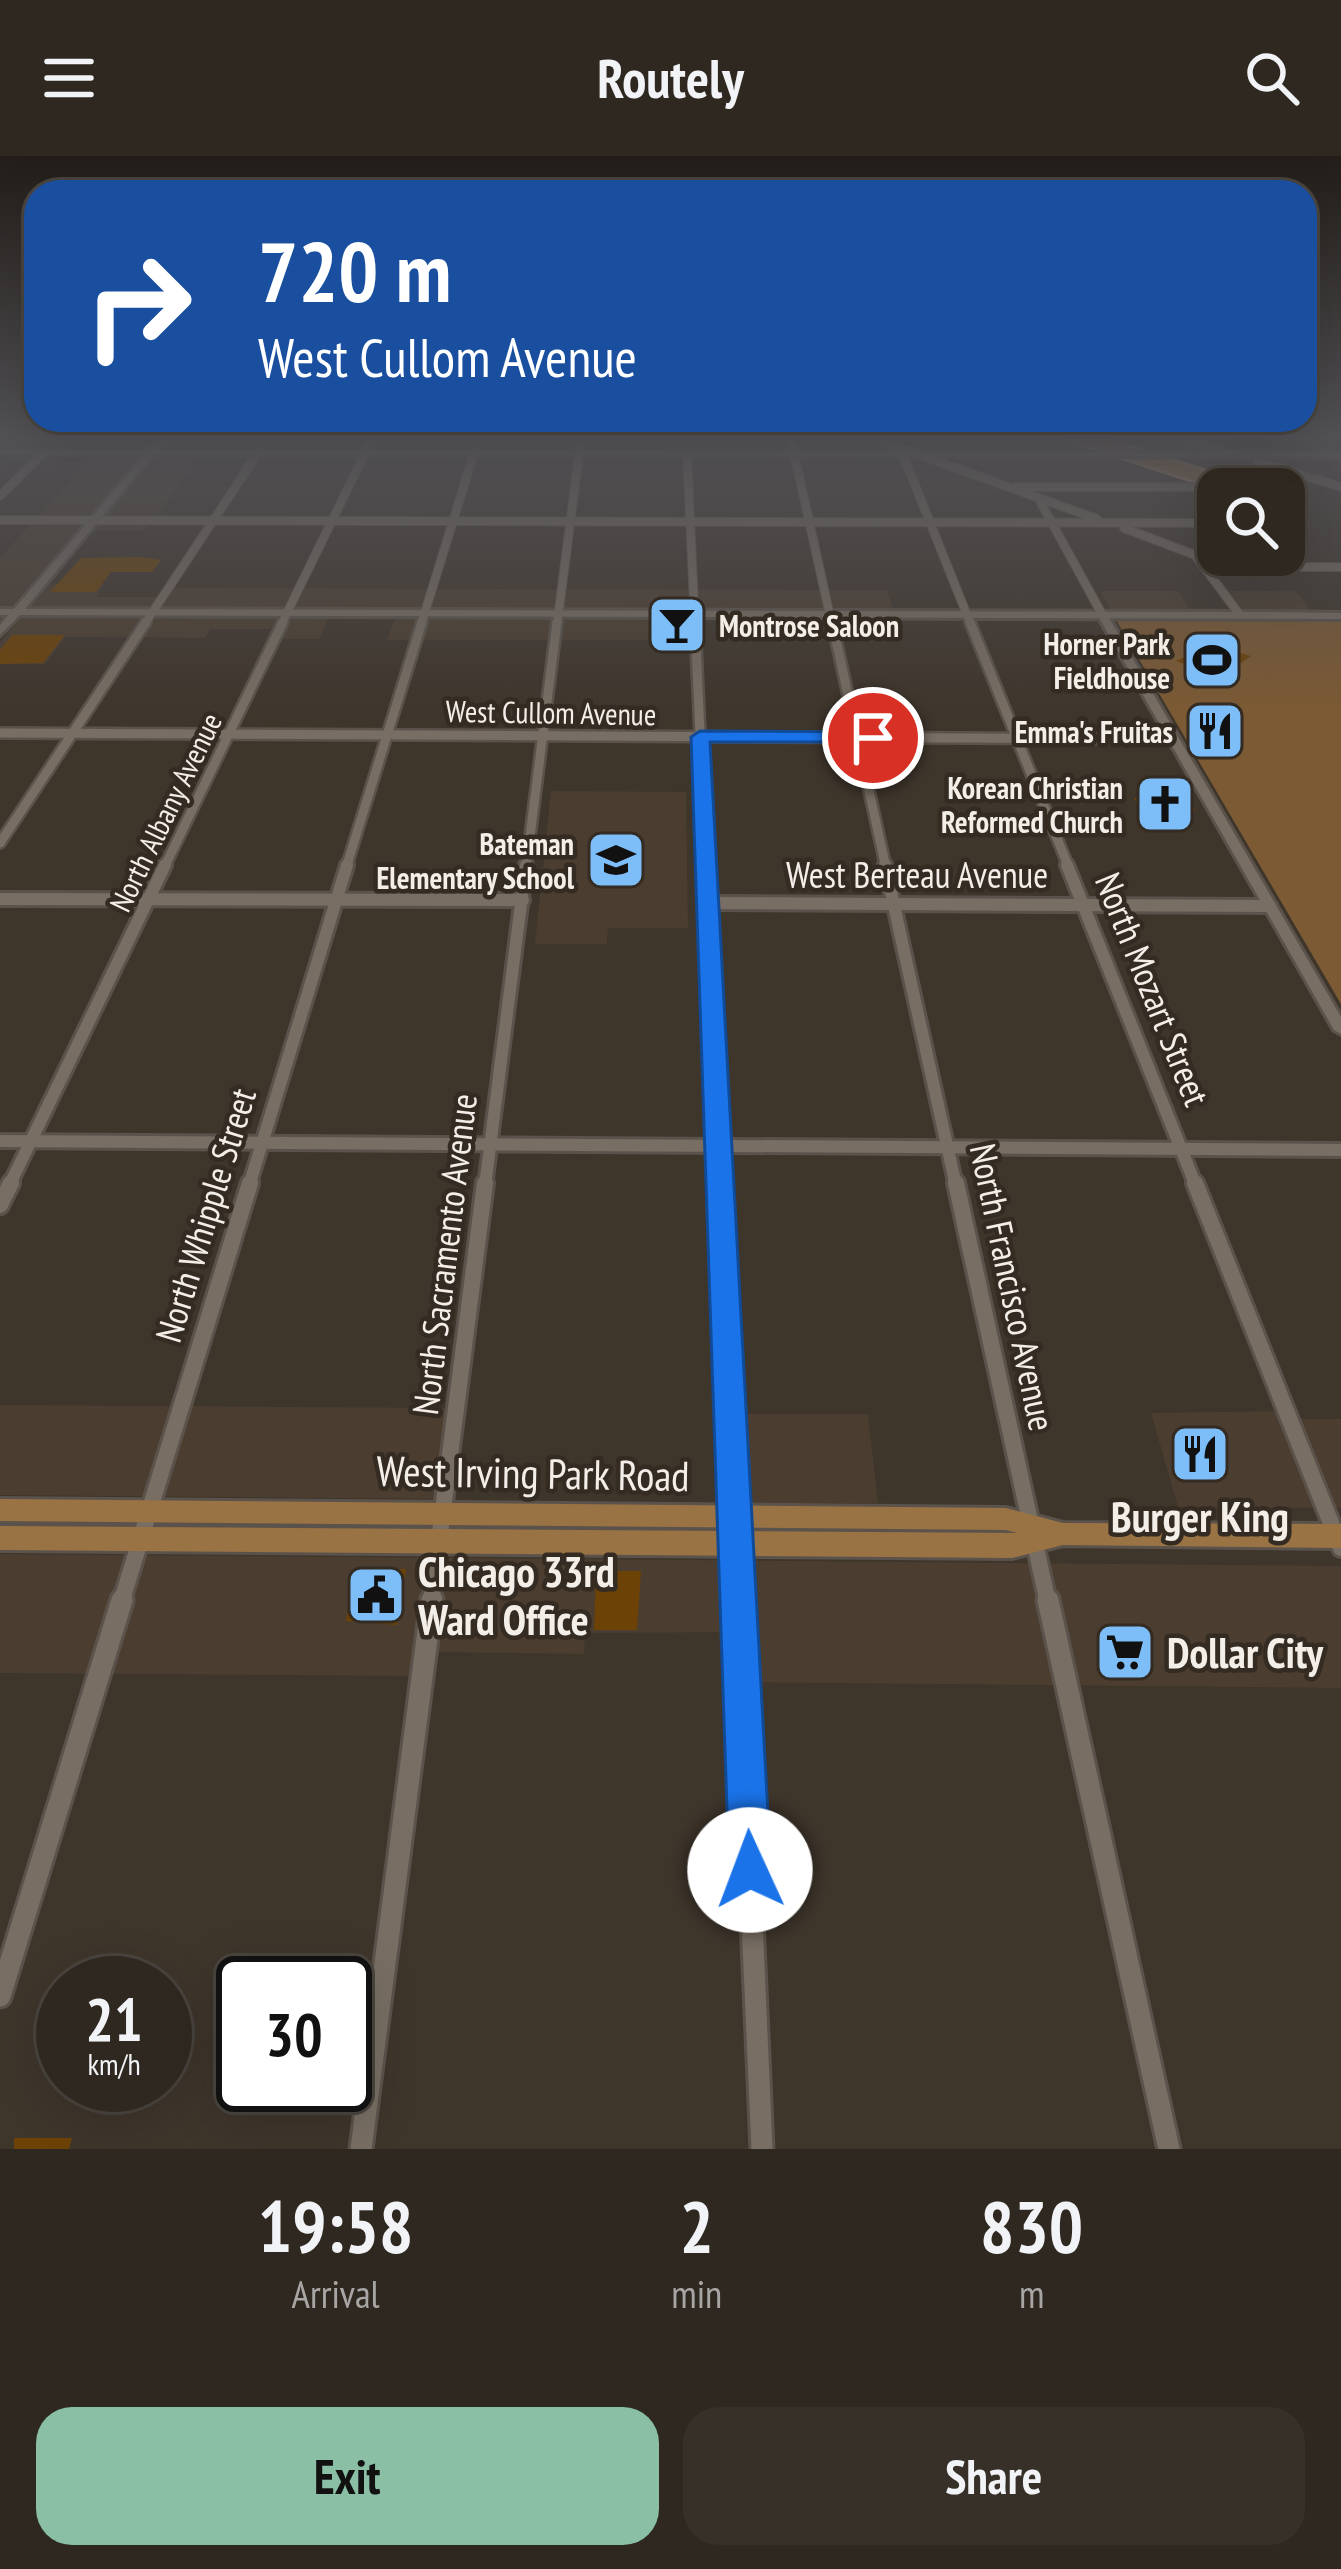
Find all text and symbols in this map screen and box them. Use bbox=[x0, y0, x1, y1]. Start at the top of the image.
text: Routely bbox=[597, 43, 744, 113]
icon: menu bbox=[36, 45, 102, 111]
icon: search bbox=[1239, 45, 1305, 111]
text: 720 m bbox=[258, 216, 451, 325]
icon: right bbox=[60, 228, 216, 384]
text: West Cullom Avenue bbox=[258, 322, 637, 392]
map controls bbox=[1197, 468, 1305, 576]
button: search bbox=[1197, 468, 1305, 576]
bar icon: Montrose Saloon bbox=[646, 594, 708, 656]
place label: Montrose Saloon bbox=[719, 606, 899, 645]
place label: Horner Park Fieldhouse bbox=[1043, 624, 1171, 697]
sports icon: Horner Park Fieldhouse bbox=[1181, 629, 1243, 691]
pin bbox=[822, 687, 924, 789]
street label: West Cullom Avenue bbox=[445, 691, 657, 733]
restaurant icon: Emma's Fruitas bbox=[1184, 700, 1246, 762]
icon: arrive bbox=[840, 705, 906, 771]
street label: North Albany Avenue bbox=[100, 706, 230, 918]
place label: Emma's Fruitas bbox=[1015, 712, 1173, 751]
place label: Korean Christian Reformed Church bbox=[941, 768, 1123, 841]
church icon: Korean Christian Reformed Church bbox=[1134, 773, 1196, 835]
place label: Bateman Elementary School bbox=[376, 824, 575, 897]
school or university icon: Bateman Elementary School bbox=[585, 829, 647, 891]
street label: West Berteau Avenue bbox=[786, 851, 1048, 898]
street label: North Mozart Street bbox=[1085, 866, 1221, 1112]
street label: North Whipple Street bbox=[144, 1082, 266, 1348]
street label: North Sacramento Avenue bbox=[401, 1091, 487, 1417]
street label: North Francisco Avenue bbox=[960, 1139, 1066, 1435]
restaurant icon: Burger King bbox=[1169, 1423, 1231, 1485]
street label: West Irving Park Road bbox=[376, 1443, 690, 1503]
place label: Burger King bbox=[1111, 1489, 1289, 1544]
place label: Chicago 33rd Ward Office bbox=[417, 1544, 615, 1647]
public building icon: Chicago 33rd Ward Office bbox=[345, 1564, 407, 1626]
supermarket icon: Dollar City bbox=[1094, 1621, 1156, 1683]
place label: Dollar City bbox=[1167, 1625, 1324, 1680]
position arrow bbox=[687, 1807, 813, 1933]
speed limit sign: 30 bbox=[216, 1956, 372, 2112]
text: 21 bbox=[85, 1980, 143, 2058]
text: km/h bbox=[87, 2044, 141, 2083]
text: 19:58 bbox=[258, 2179, 414, 2272]
text: 2 bbox=[680, 2179, 714, 2272]
text: 830 bbox=[980, 2179, 1083, 2272]
text: Arrival bbox=[292, 2268, 380, 2319]
text: min bbox=[671, 2268, 722, 2319]
text: m bbox=[1019, 2268, 1044, 2319]
button: Exit bbox=[36, 2407, 659, 2545]
button: Share bbox=[683, 2407, 1305, 2545]

